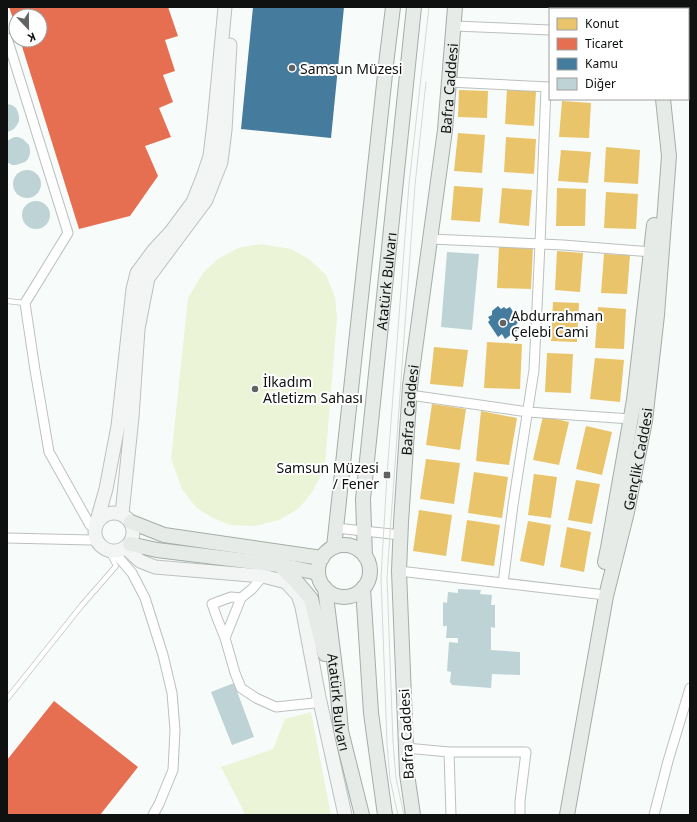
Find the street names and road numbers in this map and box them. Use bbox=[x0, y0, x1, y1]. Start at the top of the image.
street label: Bafra Caddesi bbox=[435, 42, 462, 135]
street label: Atatürk Bulvarı bbox=[371, 231, 400, 331]
street label: Bafra Caddesi bbox=[396, 363, 422, 456]
street label: Gençlik Caddesi bbox=[618, 407, 656, 512]
street label: Atatürk Bulvarı bbox=[324, 652, 355, 753]
street label: Bafra Caddesi bbox=[394, 688, 418, 780]

